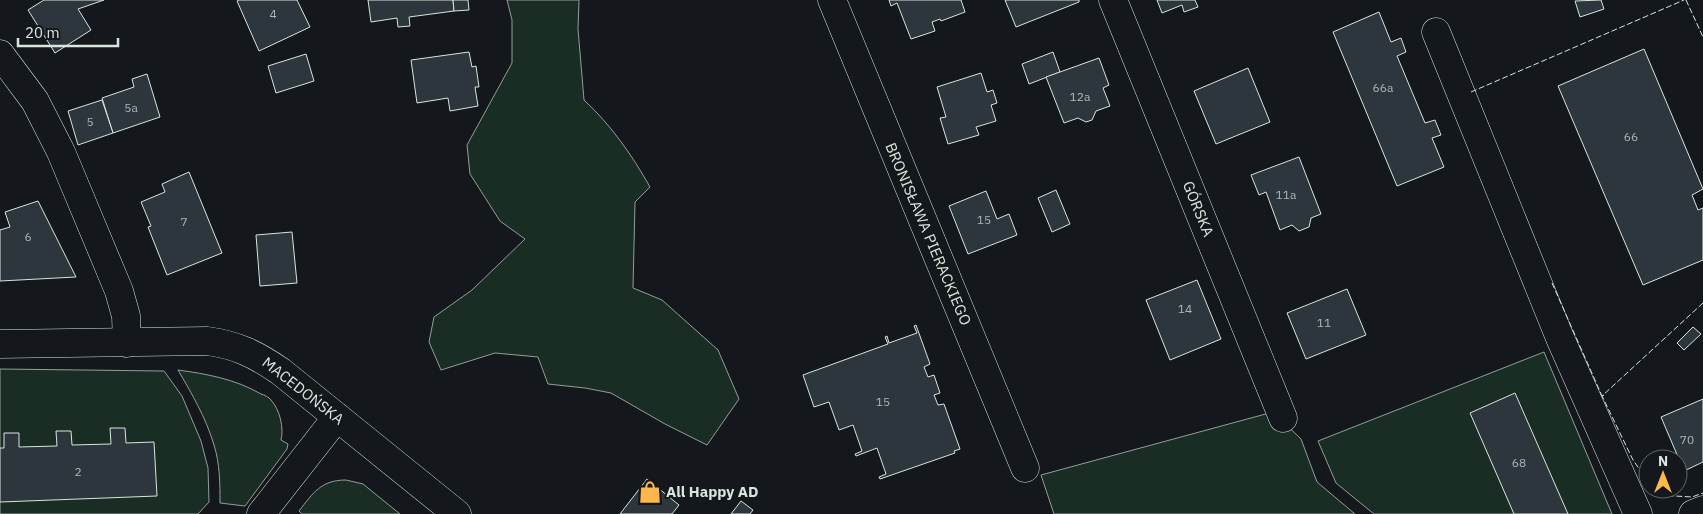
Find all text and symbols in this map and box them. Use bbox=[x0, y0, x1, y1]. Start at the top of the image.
house number: 4 bbox=[269, 6, 277, 21]
scale bar bbox=[18, 15, 118, 47]
text: 20 m bbox=[25, 23, 60, 42]
house number: 66a bbox=[1373, 80, 1394, 95]
house number: 12a bbox=[1070, 89, 1091, 104]
house number: 5a bbox=[124, 100, 138, 115]
house number: 5 bbox=[86, 114, 94, 129]
house number: 66 bbox=[1624, 129, 1638, 144]
street label: BRONISŁAWA PIERACKIEGO bbox=[881, 140, 976, 328]
street label: GÓRSKA bbox=[1179, 178, 1218, 240]
house number: 11a bbox=[1276, 187, 1297, 202]
house number: 15 bbox=[977, 212, 991, 227]
house number: 7 bbox=[180, 214, 188, 229]
house number: 6 bbox=[24, 229, 32, 244]
house number: 14 bbox=[1178, 301, 1192, 316]
house number: 11 bbox=[1317, 315, 1331, 330]
street label: MACEDOŃSKA bbox=[259, 353, 348, 429]
house number: 15 bbox=[876, 394, 890, 409]
house number: 70 bbox=[1680, 432, 1694, 447]
north arrow bbox=[1638, 449, 1688, 499]
text: N bbox=[1658, 452, 1668, 470]
house number: 68 bbox=[1512, 455, 1526, 470]
house number: 2 bbox=[74, 464, 82, 479]
shop icon: All Happy AD bbox=[637, 479, 663, 505]
place label: All Happy AD bbox=[666, 482, 759, 501]

